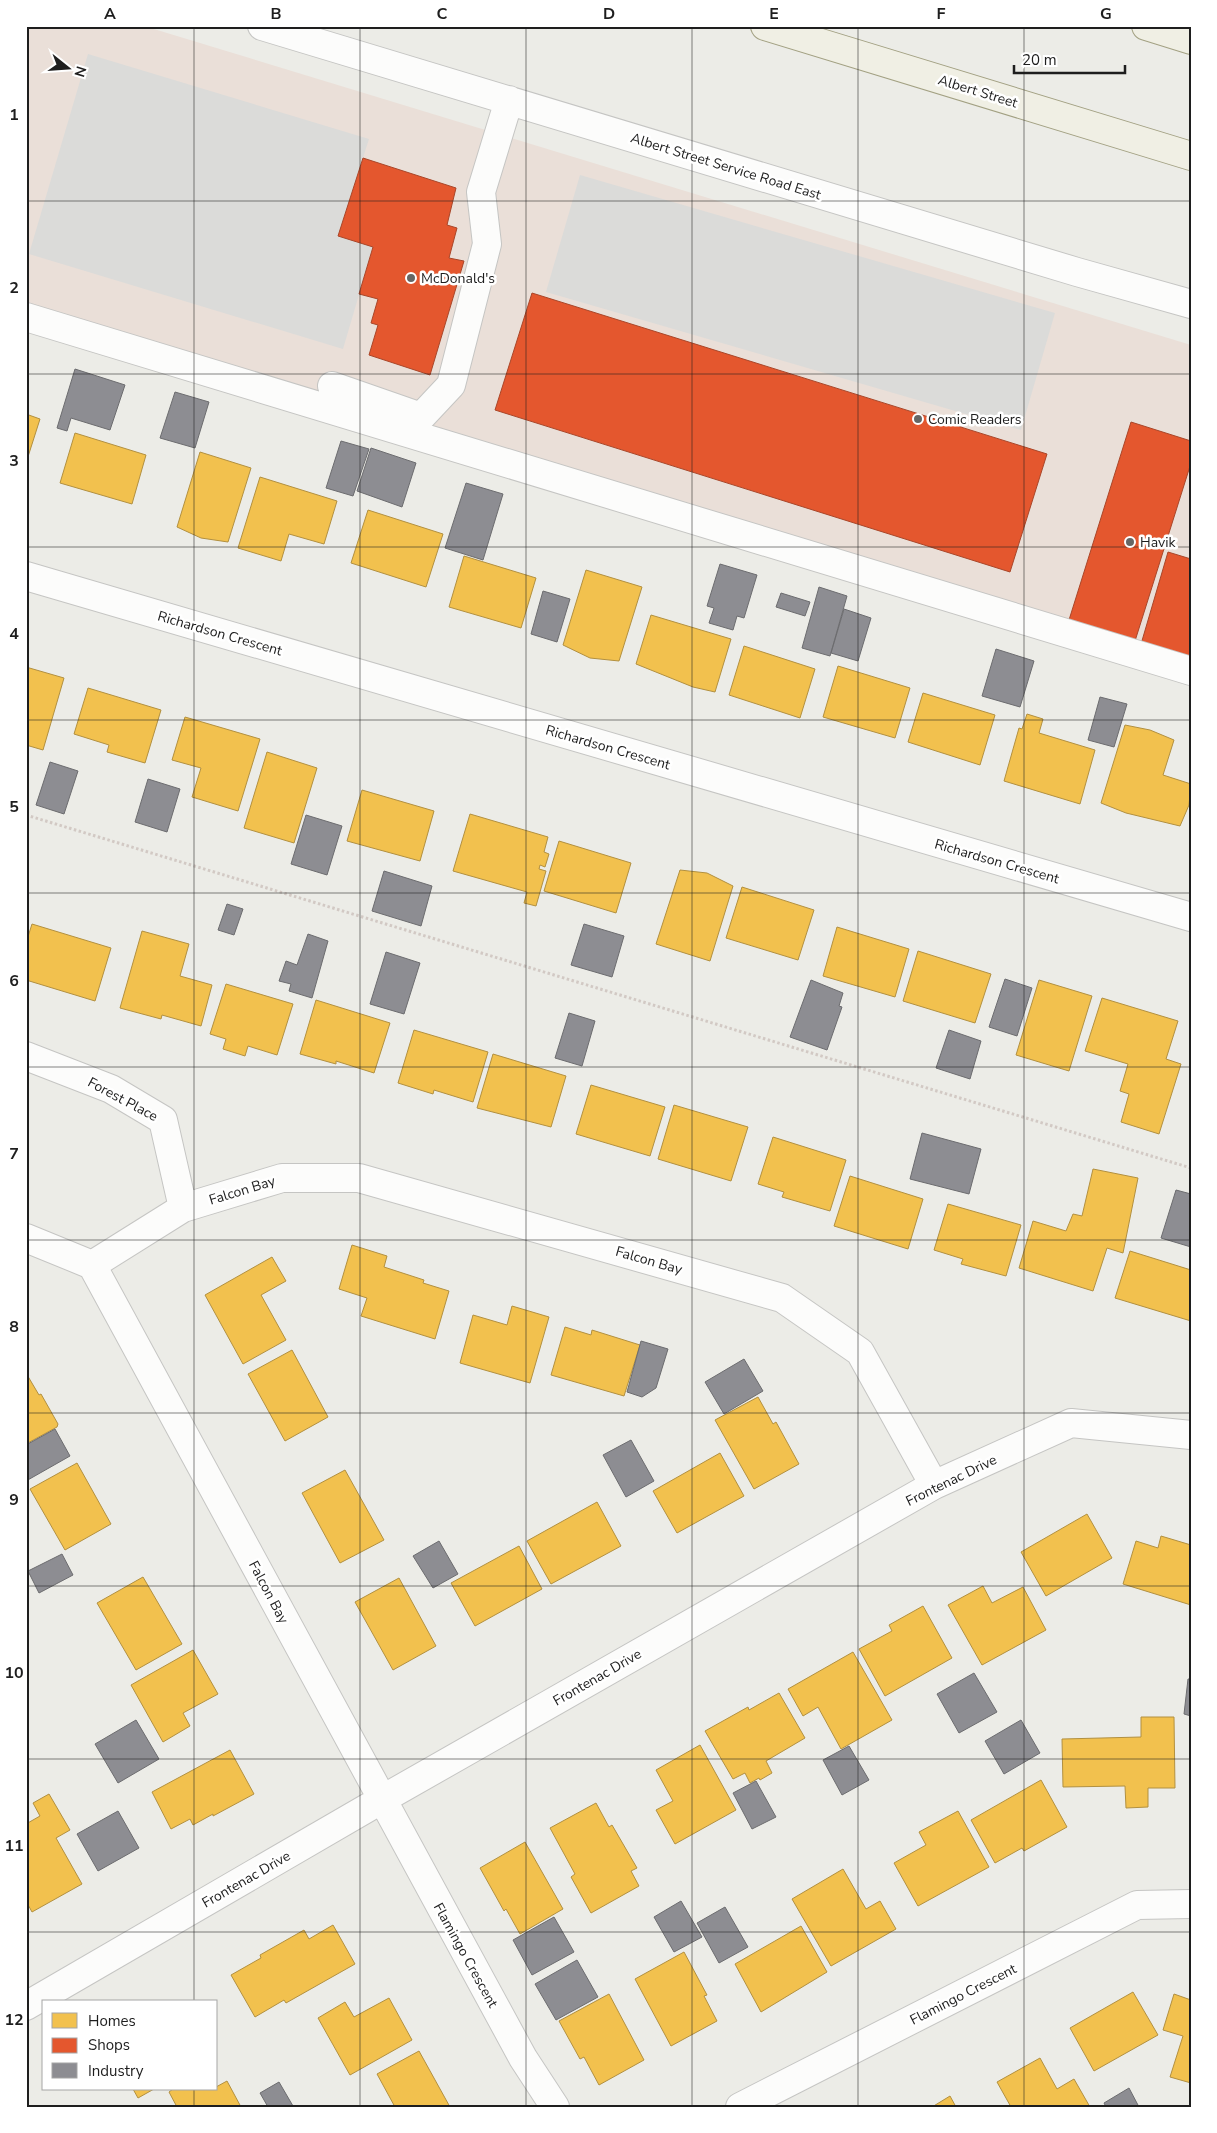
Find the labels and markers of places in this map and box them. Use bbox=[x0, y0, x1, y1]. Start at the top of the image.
place label: McDonald's bbox=[421, 269, 495, 288]
marker: McDonald's bbox=[405, 272, 417, 284]
place label: Comic Readers bbox=[928, 410, 1022, 429]
marker: Comic Readers bbox=[912, 413, 924, 425]
place label: Havik bbox=[1140, 533, 1176, 552]
marker: Havik bbox=[1124, 536, 1136, 548]

